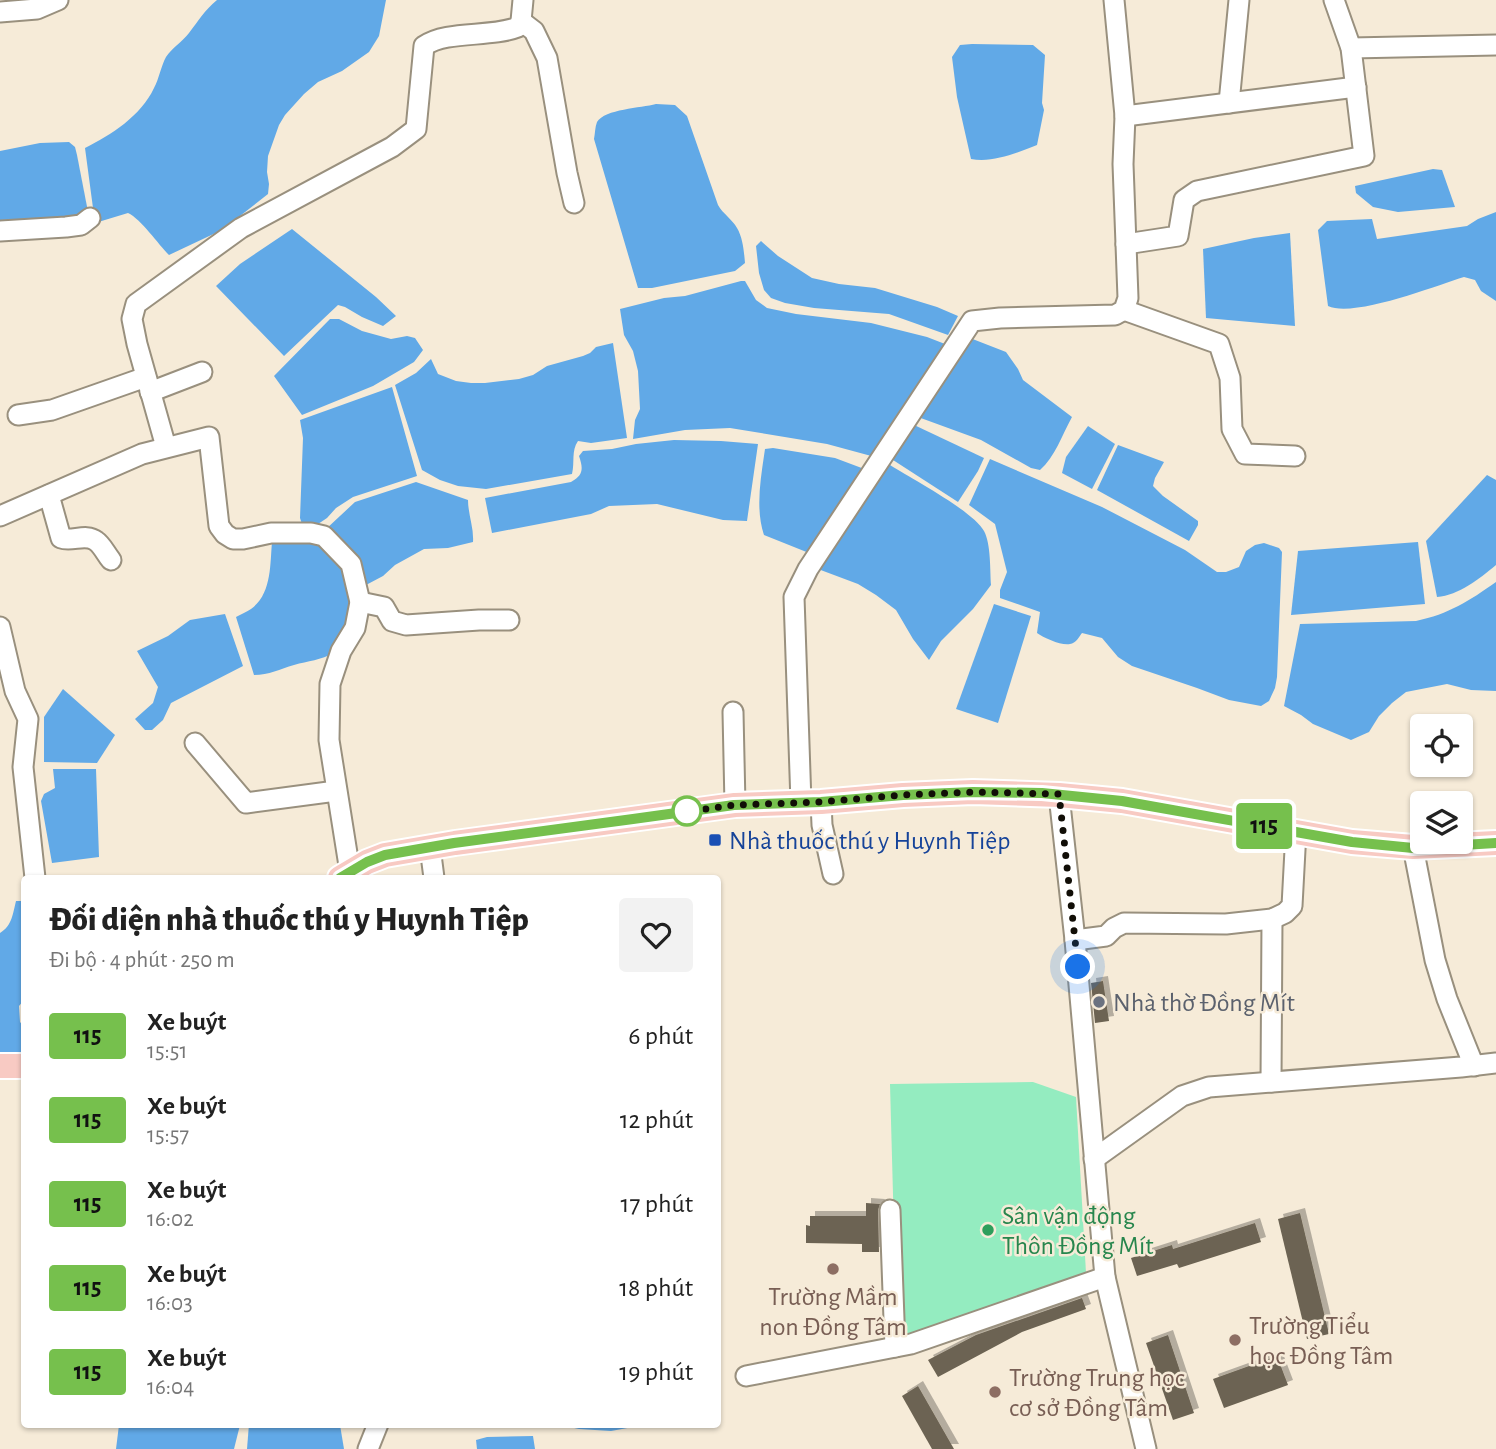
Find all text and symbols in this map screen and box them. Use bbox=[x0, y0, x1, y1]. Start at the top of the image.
map controls bbox=[1410, 714, 1473, 854]
button: locate bbox=[1410, 714, 1473, 777]
button: layers bbox=[1410, 791, 1473, 854]
unlabelled marker bbox=[672, 796, 702, 826]
line badge: 115 bbox=[1224, 803, 1304, 849]
text: 115 bbox=[1250, 814, 1278, 838]
place label: Nhà thuốc thú y Huynh Tiệp bbox=[729, 828, 1010, 854]
marker: Nhà thuốc thú y Huynh Tiệp bbox=[707, 832, 723, 848]
button: heart bbox=[619, 898, 693, 972]
text: Đối diện nhà thuốc thú y Huynh Tiệp bbox=[49, 904, 529, 937]
text: Đi bộ · 4 phút · 250 m bbox=[49, 949, 235, 972]
your location bbox=[1060, 949, 1095, 984]
place label: Nhà thờ Đồng Mít bbox=[1113, 990, 1295, 1016]
marker: Nhà thờ Đồng Mít bbox=[1091, 994, 1107, 1010]
text: Xe buýt bbox=[147, 1009, 226, 1035]
text: 6 phút bbox=[628, 1023, 693, 1049]
text: 115 bbox=[74, 1024, 101, 1048]
text: 15:51 bbox=[147, 1040, 187, 1063]
text: Xe buýt bbox=[147, 1093, 226, 1119]
text: 12 phút bbox=[620, 1107, 693, 1133]
text: 115 bbox=[74, 1108, 101, 1132]
text: 15:57 bbox=[147, 1124, 189, 1147]
text: Xe buýt bbox=[147, 1177, 226, 1203]
text: 17 phút bbox=[621, 1191, 693, 1217]
text: 115 bbox=[74, 1192, 101, 1216]
place label: Sân vận động Thôn Đồng Mít bbox=[1002, 1203, 1154, 1259]
text: 16:02 bbox=[147, 1208, 194, 1231]
marker: Sân vận động Thôn Đồng Mít bbox=[980, 1222, 996, 1238]
text: Xe buýt bbox=[147, 1261, 226, 1287]
marker: Trường Mầm non Đồng Tâm bbox=[825, 1261, 841, 1277]
text: 18 phút bbox=[619, 1275, 693, 1301]
text: 115 bbox=[74, 1276, 101, 1300]
place label: Trường Mầm non Đồng Tâm bbox=[759, 1284, 907, 1340]
text: 16:03 bbox=[147, 1292, 193, 1315]
place label: Trường Tiểu học Đồng Tâm bbox=[1249, 1312, 1393, 1369]
marker: Trường Tiểu học Đồng Tâm bbox=[1227, 1332, 1243, 1348]
text: Xe buýt bbox=[147, 1345, 226, 1371]
text: 19 phút bbox=[619, 1359, 693, 1385]
text: 115 bbox=[74, 1360, 101, 1384]
place label: Trường Trung học cơ sở Đồng Tâm bbox=[1009, 1365, 1185, 1421]
text: 16:04 bbox=[147, 1376, 194, 1399]
marker: Trường Trung học cơ sở Đồng Tâm bbox=[987, 1384, 1003, 1400]

